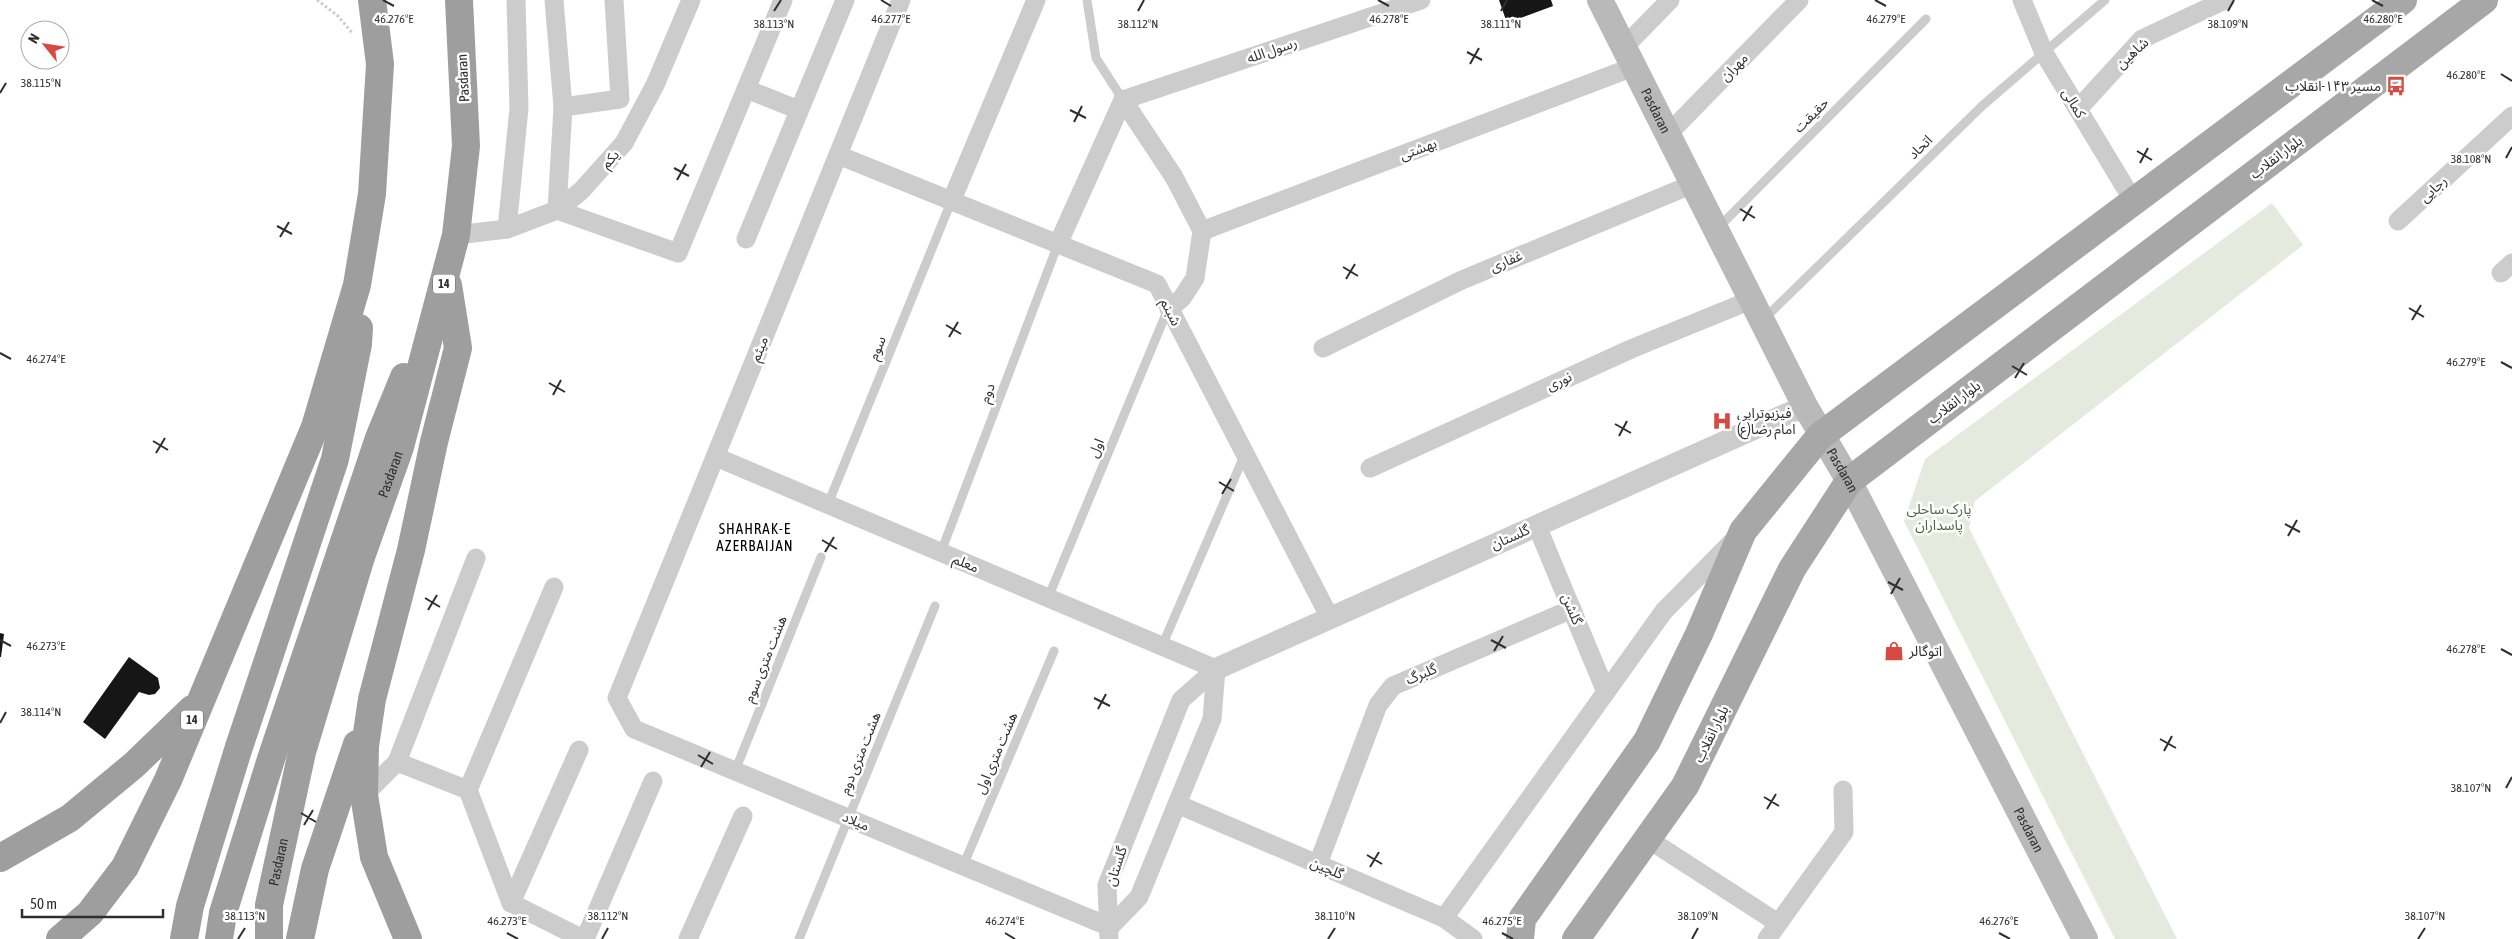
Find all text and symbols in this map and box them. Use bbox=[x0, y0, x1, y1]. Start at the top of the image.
text: 46.276°E bbox=[375, 12, 413, 26]
text: 46.277°E bbox=[872, 12, 910, 26]
text: 46.278°E bbox=[1370, 12, 1408, 26]
text: 46.279°E bbox=[1867, 12, 1905, 26]
text: 46.280°E bbox=[2364, 12, 2402, 26]
text: 38.113°N bbox=[754, 17, 794, 31]
text: 38.112°N bbox=[1118, 17, 1158, 31]
text: 38.111°N bbox=[1481, 17, 1521, 31]
text: 38.109°N bbox=[2208, 17, 2248, 31]
north arrow bbox=[20, 20, 70, 70]
text: N bbox=[25, 31, 43, 46]
street label: رسول الله bbox=[1245, 34, 1299, 67]
street label: شاهین bbox=[2112, 34, 2152, 73]
street label: مهران bbox=[1717, 50, 1752, 85]
street label: Pasdaran bbox=[454, 53, 472, 103]
text: 46.280°E bbox=[2447, 68, 2485, 82]
bus stop icon: مسیر ۱۴۳-انقلاب bbox=[2385, 75, 2407, 97]
text: 38.115°N bbox=[21, 76, 61, 90]
place label: مسیر ۱۴۳-انقلاب bbox=[2285, 78, 2381, 95]
street label: Pasdaran bbox=[1638, 85, 1674, 136]
street label: کمالی bbox=[2058, 85, 2089, 121]
street label: حقیقت bbox=[1790, 94, 1832, 136]
street label: اتحاد bbox=[1905, 132, 1935, 162]
street label: بلوار انقلاب bbox=[2247, 132, 2306, 183]
street label: بهشتی bbox=[1397, 135, 1439, 164]
street label: یکم bbox=[598, 147, 625, 173]
text: 38.108°N bbox=[2451, 152, 2491, 166]
street label: رجایی bbox=[2416, 172, 2451, 206]
street label: غفاری bbox=[1487, 247, 1525, 276]
road number: 14 bbox=[433, 274, 455, 294]
street label: شبنم bbox=[1155, 296, 1185, 330]
street label: میثم bbox=[747, 334, 774, 365]
street label: سوم bbox=[865, 334, 892, 363]
text: 46.274°E bbox=[27, 352, 65, 366]
text: 46.279°E bbox=[2447, 355, 2485, 369]
street label: نوری bbox=[1544, 368, 1575, 395]
street label: بلوار انقلاب bbox=[1925, 377, 1984, 428]
street label: دوم bbox=[976, 381, 1001, 406]
place label: فیزیوتراپی امام رضا(ع) bbox=[1737, 405, 1796, 440]
hospital icon: فیزیوتراپی امام رضا(ع) bbox=[1711, 410, 1733, 432]
street label: اول bbox=[1085, 436, 1108, 460]
street label: Pasdaran bbox=[1823, 445, 1861, 495]
street label: Pasdaran bbox=[375, 449, 406, 500]
park label: پارک ساحلی پاسداران bbox=[1907, 501, 1971, 535]
district label: SHAHRAK-E AZERBAIJAN bbox=[716, 520, 794, 554]
street label: گلستان bbox=[1488, 521, 1533, 554]
street label: معلم bbox=[949, 550, 981, 578]
street label: گلشن bbox=[1557, 591, 1586, 628]
street label: هشت متری سوم bbox=[740, 613, 792, 706]
text: 46.273°E bbox=[27, 639, 65, 653]
shop icon: اتوگالر bbox=[1883, 640, 1905, 662]
text: 46.278°E bbox=[2447, 642, 2485, 656]
place label: اتوگالر bbox=[1908, 643, 1942, 660]
street label: گلبرگ bbox=[1403, 660, 1439, 689]
street label: بلوار انقلاب bbox=[1690, 703, 1733, 765]
text: 38.114°N bbox=[21, 705, 61, 719]
street label: هشت متری دوم bbox=[836, 709, 887, 798]
road number: 14 bbox=[181, 710, 203, 730]
street label: هشت متری اول bbox=[972, 710, 1021, 797]
text: 38.107°N bbox=[2451, 781, 2491, 795]
street label: Pasdaran bbox=[2010, 804, 2047, 855]
street label: میلاد bbox=[840, 808, 872, 834]
street label: Pasdaran bbox=[265, 837, 291, 887]
street label: گلستان bbox=[1102, 844, 1131, 888]
street label: گلچین bbox=[1307, 854, 1346, 884]
scale bar bbox=[22, 886, 164, 918]
text: 50 m bbox=[30, 895, 57, 912]
text: 38.113°N bbox=[225, 909, 265, 923]
text: 38.112°N bbox=[588, 909, 628, 923]
text: 38.110°N bbox=[1315, 909, 1355, 923]
text: 38.109°N bbox=[1678, 909, 1718, 923]
text: 38.107°N bbox=[2405, 909, 2445, 923]
text: 46.273°E bbox=[488, 914, 526, 928]
text: 46.274°E bbox=[986, 914, 1024, 928]
text: 46.275°E bbox=[1483, 914, 1521, 928]
text: 46.276°E bbox=[1980, 914, 2018, 928]

